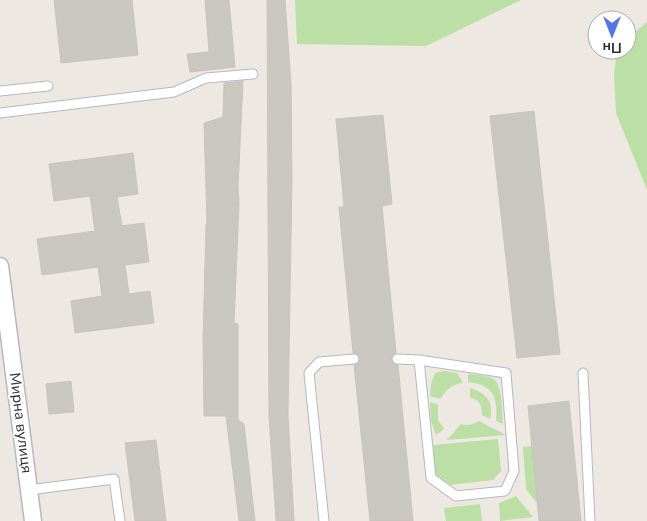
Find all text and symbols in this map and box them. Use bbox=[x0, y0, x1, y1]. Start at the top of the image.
north arrow bbox=[587, 10, 637, 60]
text: Пн bbox=[602, 38, 622, 57]
street label: Мирна вулиця bbox=[5, 372, 37, 474]

